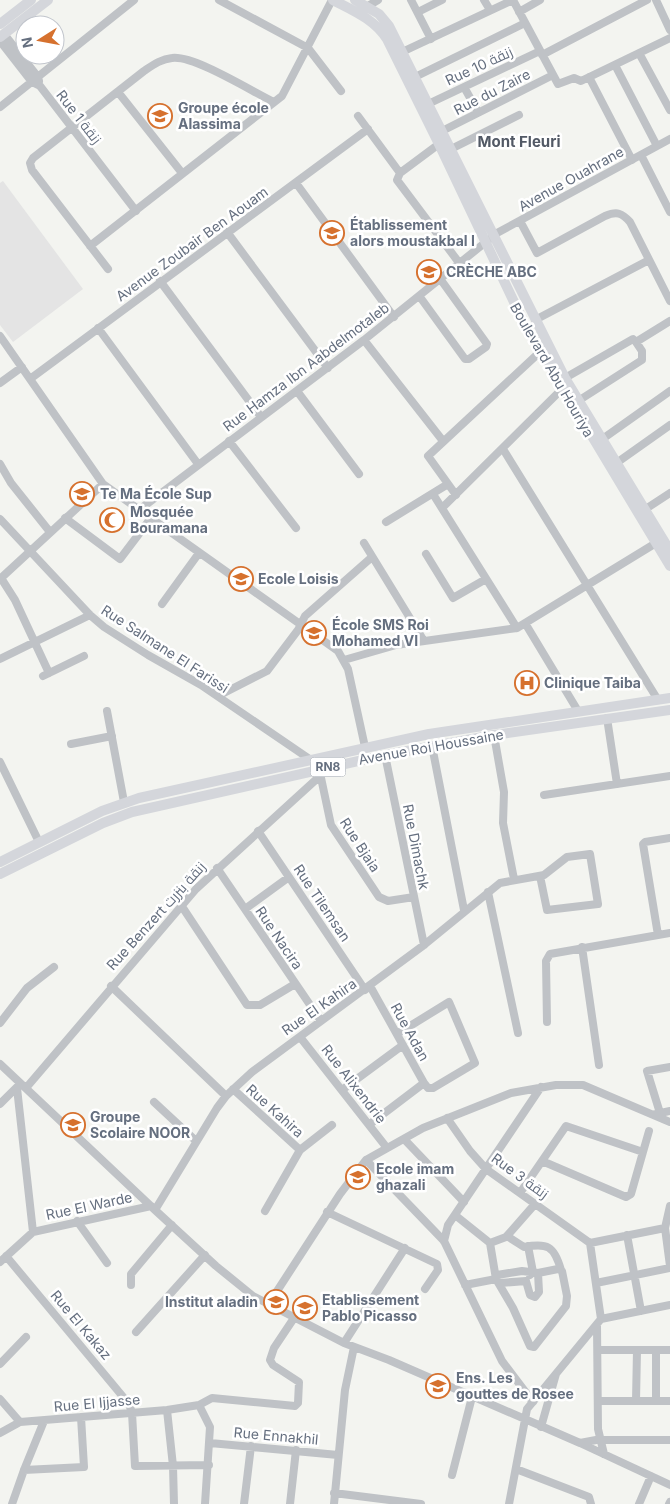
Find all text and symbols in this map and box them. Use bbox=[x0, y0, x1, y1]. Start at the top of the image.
north arrow bbox=[15, 15, 65, 65]
text: N bbox=[17, 36, 36, 49]
street label: Rue 10 زنقة bbox=[442, 43, 515, 89]
street label: Rue du Zaire bbox=[451, 65, 533, 118]
street label: Rue 1 زنقة bbox=[53, 86, 106, 147]
place label: Groupe école Alassima bbox=[178, 99, 269, 132]
school or university icon: Groupe école Alassima bbox=[147, 103, 173, 129]
district label: Mont Fleuri bbox=[478, 132, 560, 151]
street label: Avenue Ouahrane bbox=[515, 143, 626, 215]
street label: Avenue Zoubair Ben Aouam bbox=[112, 183, 271, 304]
place label: Établissement alors moustakbal I bbox=[350, 215, 475, 249]
school or university icon: Établissement alors moustakbal I bbox=[319, 220, 345, 246]
school or university icon: CRÈCHE ABC bbox=[416, 259, 442, 285]
place label: CRÈCHE ABC bbox=[446, 262, 537, 280]
street label: Rue Hamza Ibn Aabdelmotaleb bbox=[219, 299, 392, 435]
street label: Boulevard Abu Houriya bbox=[507, 300, 598, 440]
school or university icon: Te Ma École Sup bbox=[69, 481, 95, 507]
place label: Te Ma École Sup bbox=[100, 484, 212, 502]
place label: Mosquée Bouramana bbox=[130, 503, 208, 536]
mosque icon: Mosquée Bouramana bbox=[99, 507, 125, 533]
school or university icon: Ecole Loisis bbox=[228, 566, 254, 592]
place label: Ecole Loisis bbox=[258, 570, 339, 587]
street label: Rue Salmane El Farissi bbox=[98, 601, 232, 696]
place label: École SMS Roi Mohamed VI bbox=[332, 615, 429, 649]
school or university icon: École SMS Roi Mohamed VI bbox=[301, 620, 327, 646]
hospital icon: Clinique Taiba bbox=[514, 670, 540, 696]
place label: Clinique Taiba bbox=[544, 674, 641, 691]
street label: Avenue Roi Houssaine bbox=[357, 725, 505, 768]
road number: RN8 bbox=[310, 758, 346, 776]
street label: Rue Dimachk bbox=[400, 803, 433, 892]
street label: Rue Bjaia bbox=[337, 814, 384, 875]
street label: Rue Benzert زنقة بنزرت bbox=[103, 858, 209, 973]
street label: Rue Tilemsan bbox=[290, 861, 354, 944]
street label: Rue Nacira bbox=[252, 903, 307, 972]
street label: Rue El Kahira bbox=[278, 975, 359, 1039]
street label: Rue Adan bbox=[388, 1000, 433, 1064]
street label: Rue Alixendrie bbox=[318, 1041, 390, 1126]
street label: Rue Kahira bbox=[243, 1080, 308, 1141]
place label: Groupe Scolaire NOOR bbox=[90, 1108, 190, 1141]
school or university icon: Groupe Scolaire NOOR bbox=[60, 1112, 86, 1138]
street label: Rue 3 زنقة bbox=[488, 1149, 552, 1202]
place label: Ecole imam ghazali bbox=[376, 1160, 454, 1193]
school or university icon: Ecole imam ghazali bbox=[345, 1164, 371, 1190]
street label: Rue El Warde bbox=[44, 1188, 134, 1223]
street label: Rue El Kakaz bbox=[47, 1286, 115, 1363]
school or university icon: Institut aladin bbox=[263, 1289, 289, 1315]
place label: Etablissement Pablo Picasso bbox=[322, 1291, 419, 1324]
place label: Institut aladin bbox=[165, 1293, 258, 1310]
school or university icon: Etablissement Pablo Picasso bbox=[292, 1295, 318, 1321]
place label: Ens. Les gouttes de Rosee bbox=[456, 1369, 574, 1402]
school or university icon: Ens. Les gouttes de Rosee bbox=[425, 1373, 451, 1399]
street label: Rue El Ijjasse bbox=[53, 1390, 141, 1415]
street label: Rue Ennakhil bbox=[233, 1423, 319, 1448]

